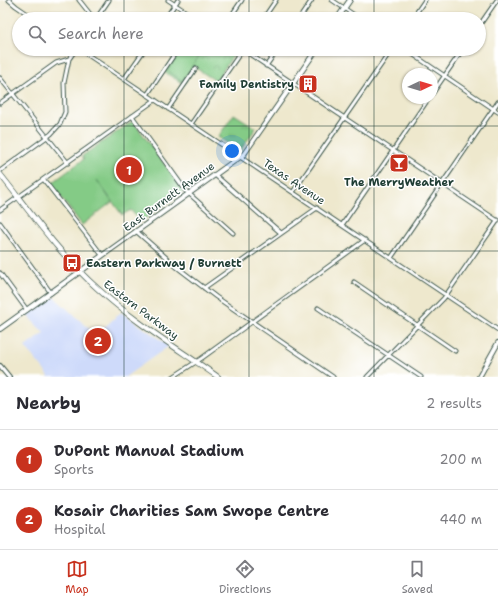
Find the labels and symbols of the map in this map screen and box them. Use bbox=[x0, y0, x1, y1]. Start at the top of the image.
north arrow bbox=[402, 68, 438, 104]
building icon: Family Dentistry bbox=[297, 73, 319, 95]
place label: Family Dentistry bbox=[199, 77, 294, 92]
your location bbox=[222, 141, 242, 161]
bar icon: The MerryWeather bbox=[388, 152, 410, 174]
pin: 1 bbox=[116, 155, 142, 185]
street label: Texas Avenue bbox=[260, 156, 328, 208]
street label: East Burnett Avenue bbox=[120, 159, 218, 235]
place label: The MerryWeather bbox=[344, 175, 454, 190]
bus stop icon: Eastern Parkway / Burnett bbox=[61, 252, 83, 274]
place label: Eastern Parkway / Burnett bbox=[86, 256, 242, 271]
street label: Eastern Parkway bbox=[100, 277, 182, 343]
pin: 2 bbox=[85, 326, 111, 356]

